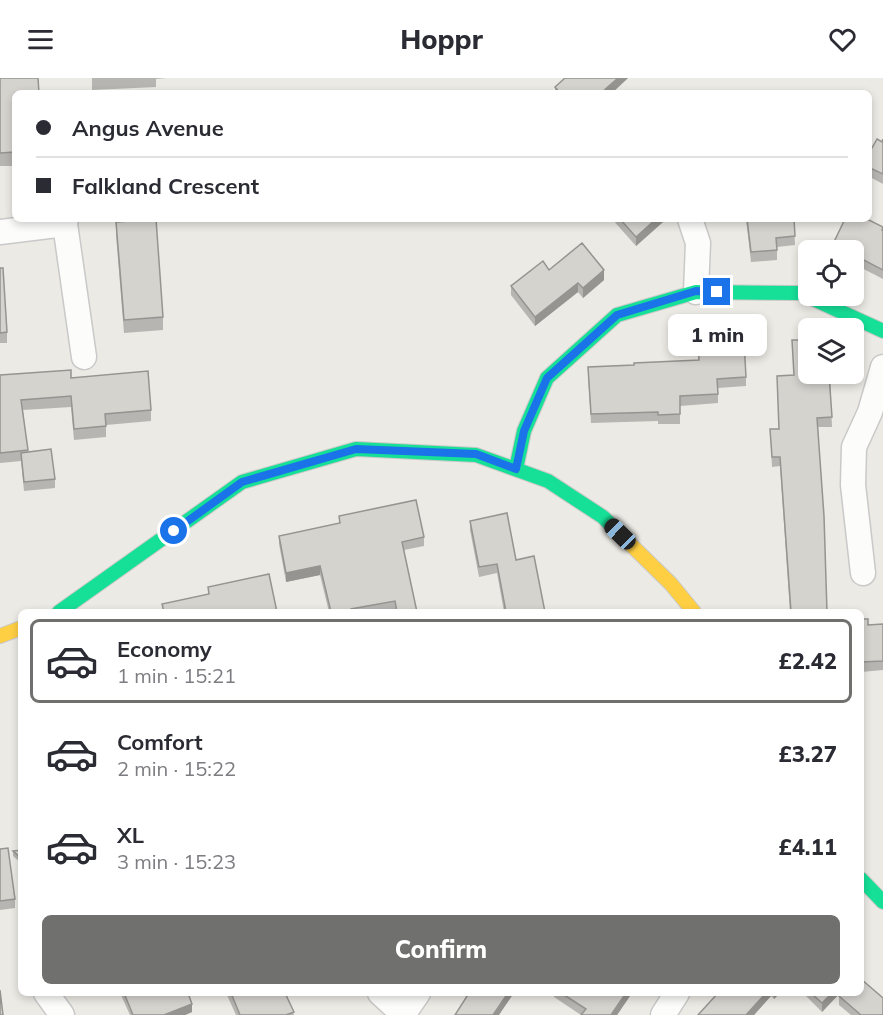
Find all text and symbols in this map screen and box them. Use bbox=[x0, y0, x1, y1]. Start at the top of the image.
text: Hoppr bbox=[400, 22, 483, 56]
icon: menu bbox=[24, 23, 57, 56]
icon: heart bbox=[826, 23, 859, 56]
text: Angus Avenue bbox=[72, 114, 224, 142]
text: Falkland Crescent bbox=[72, 172, 259, 200]
map controls bbox=[798, 240, 864, 384]
button: locate bbox=[798, 240, 864, 306]
route end bbox=[703, 278, 730, 305]
callout: 1 min bbox=[668, 313, 766, 355]
button: layers bbox=[798, 318, 864, 384]
text: 1 min bbox=[691, 322, 744, 347]
car bbox=[601, 515, 639, 553]
route start bbox=[160, 517, 187, 544]
icon: car bbox=[45, 634, 99, 688]
text: Economy bbox=[117, 635, 212, 663]
text: £2.42 bbox=[778, 647, 837, 675]
text: 1 min · 15:21 bbox=[117, 663, 236, 688]
icon: car bbox=[45, 727, 99, 781]
text: Comfort bbox=[117, 728, 203, 756]
text: £3.27 bbox=[778, 740, 837, 768]
text: 2 min · 15:22 bbox=[117, 756, 236, 781]
icon: car bbox=[45, 820, 99, 874]
text: XL bbox=[117, 821, 144, 849]
text: £4.11 bbox=[778, 833, 837, 861]
text: 3 min · 15:23 bbox=[117, 849, 236, 874]
button: Confirm bbox=[42, 915, 840, 984]

